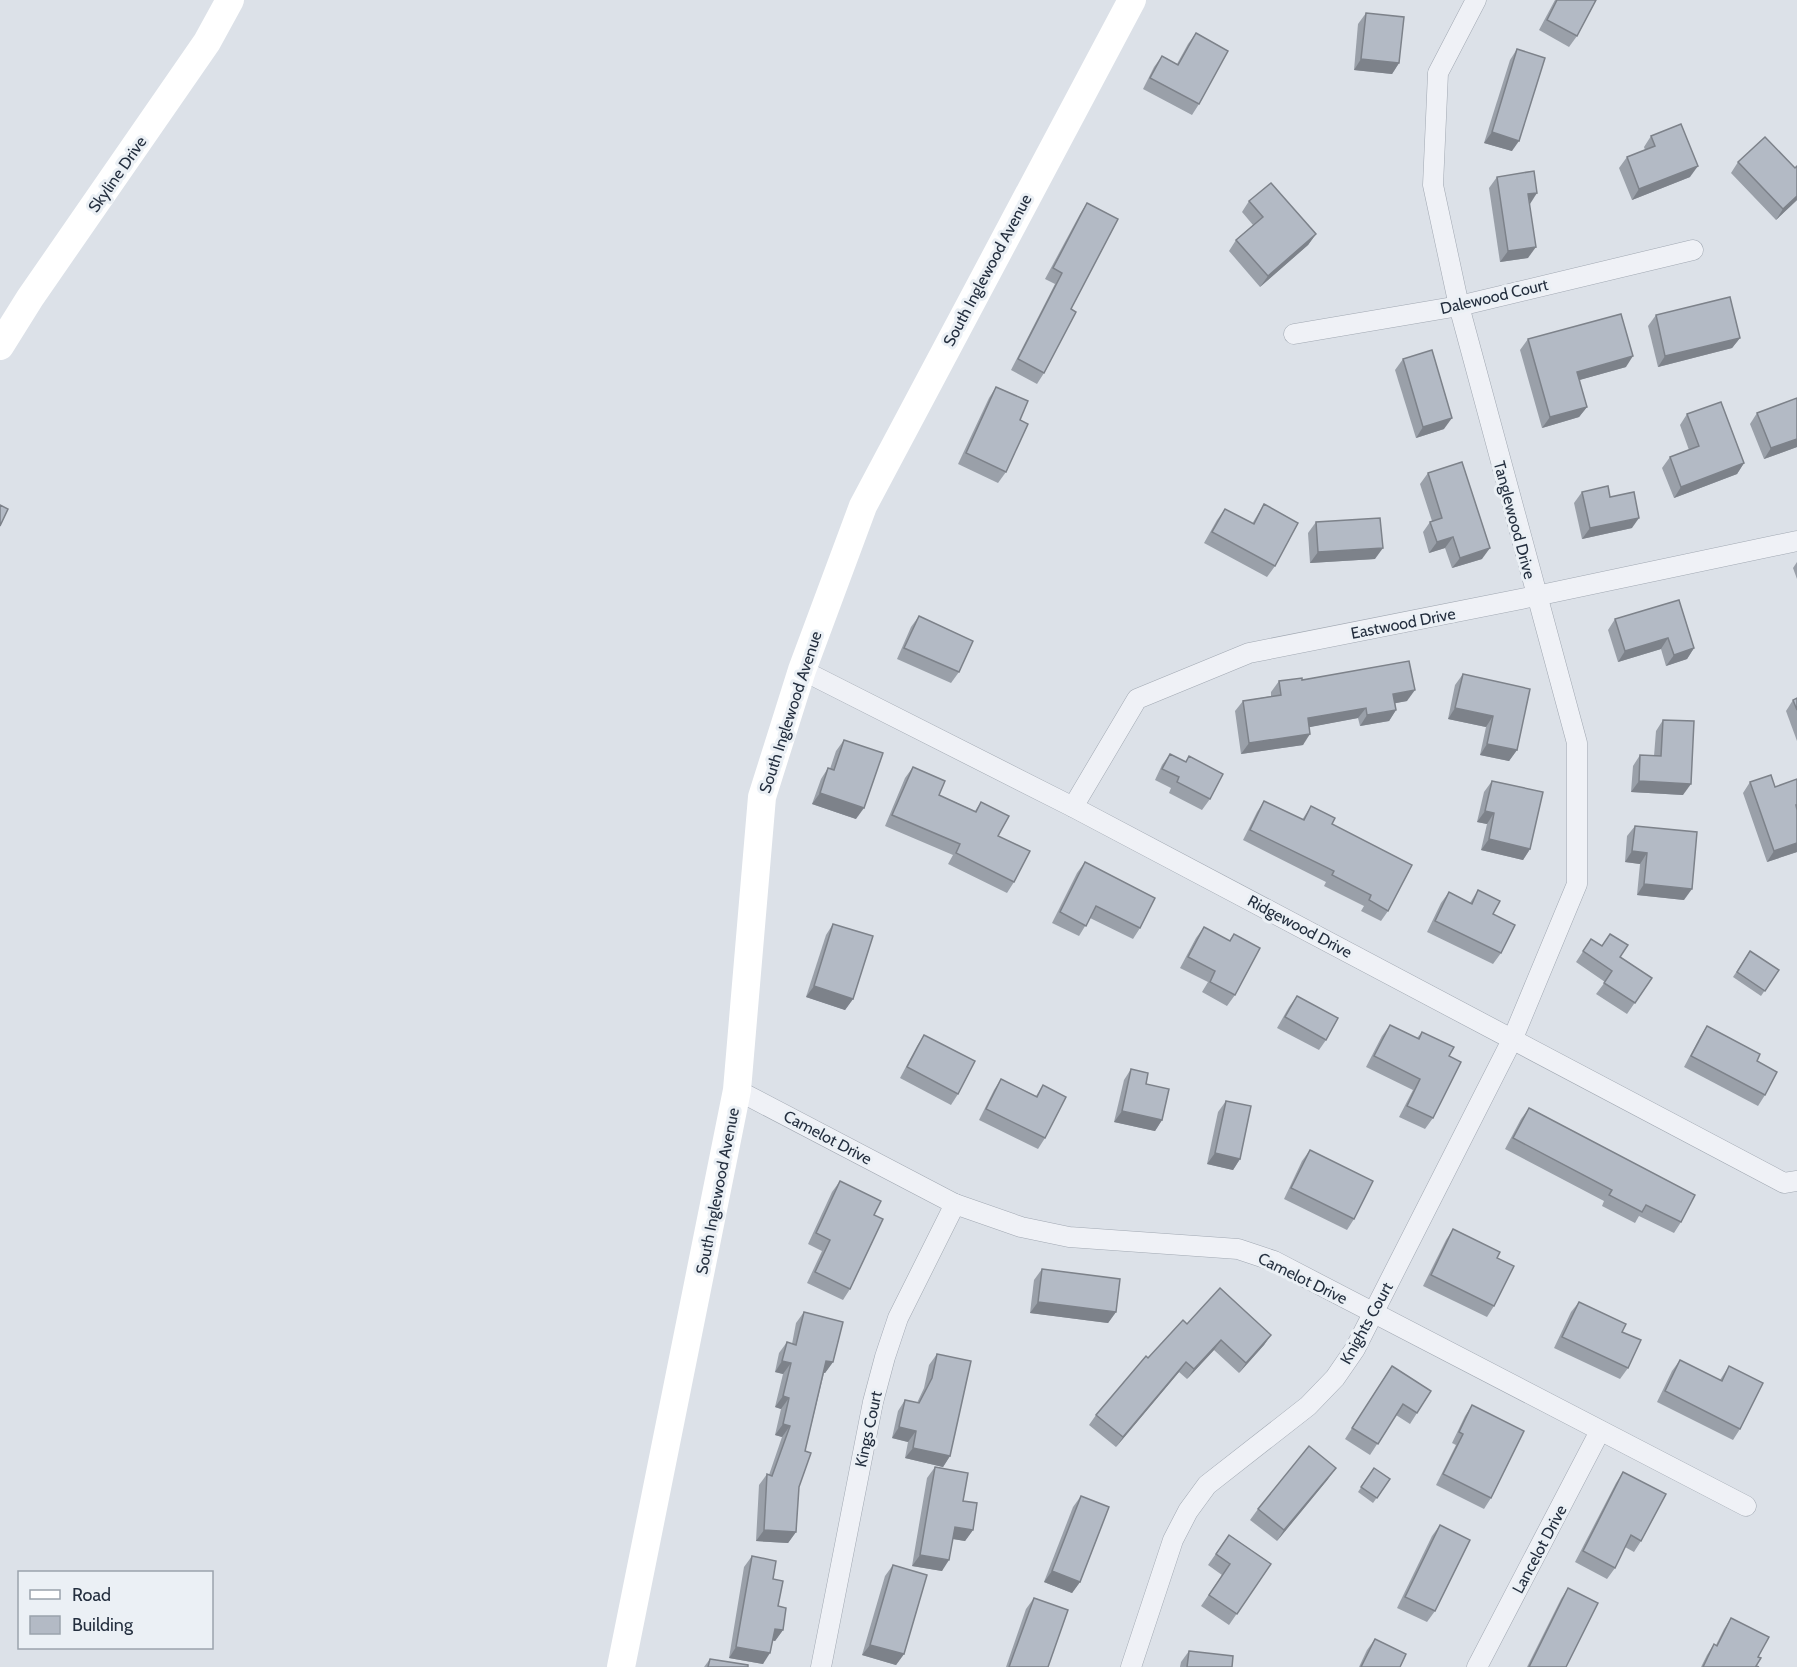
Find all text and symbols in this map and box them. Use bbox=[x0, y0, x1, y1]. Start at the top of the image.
street label: Skyline Drive bbox=[84, 133, 151, 216]
street label: South Inglewood Avenue bbox=[939, 191, 1036, 349]
street label: Dalewood Court bbox=[1438, 275, 1550, 318]
street label: Tanglewood Drive bbox=[1490, 459, 1539, 581]
street label: Eastwood Drive bbox=[1349, 604, 1457, 643]
street label: South Inglewood Avenue bbox=[755, 629, 826, 796]
street label: Ridgewood Drive bbox=[1244, 891, 1355, 962]
street label: South Inglewood Avenue bbox=[692, 1106, 743, 1276]
street label: Camelot Drive bbox=[780, 1106, 875, 1169]
street label: Camelot Drive bbox=[1255, 1249, 1351, 1308]
street label: Knights Court bbox=[1336, 1278, 1397, 1368]
street label: Kings Court bbox=[851, 1389, 886, 1469]
street label: Lancelot Drive bbox=[1508, 1502, 1571, 1597]
legend bbox=[18, 1571, 213, 1649]
text: Road bbox=[72, 1584, 111, 1606]
text: Building bbox=[72, 1614, 134, 1636]

